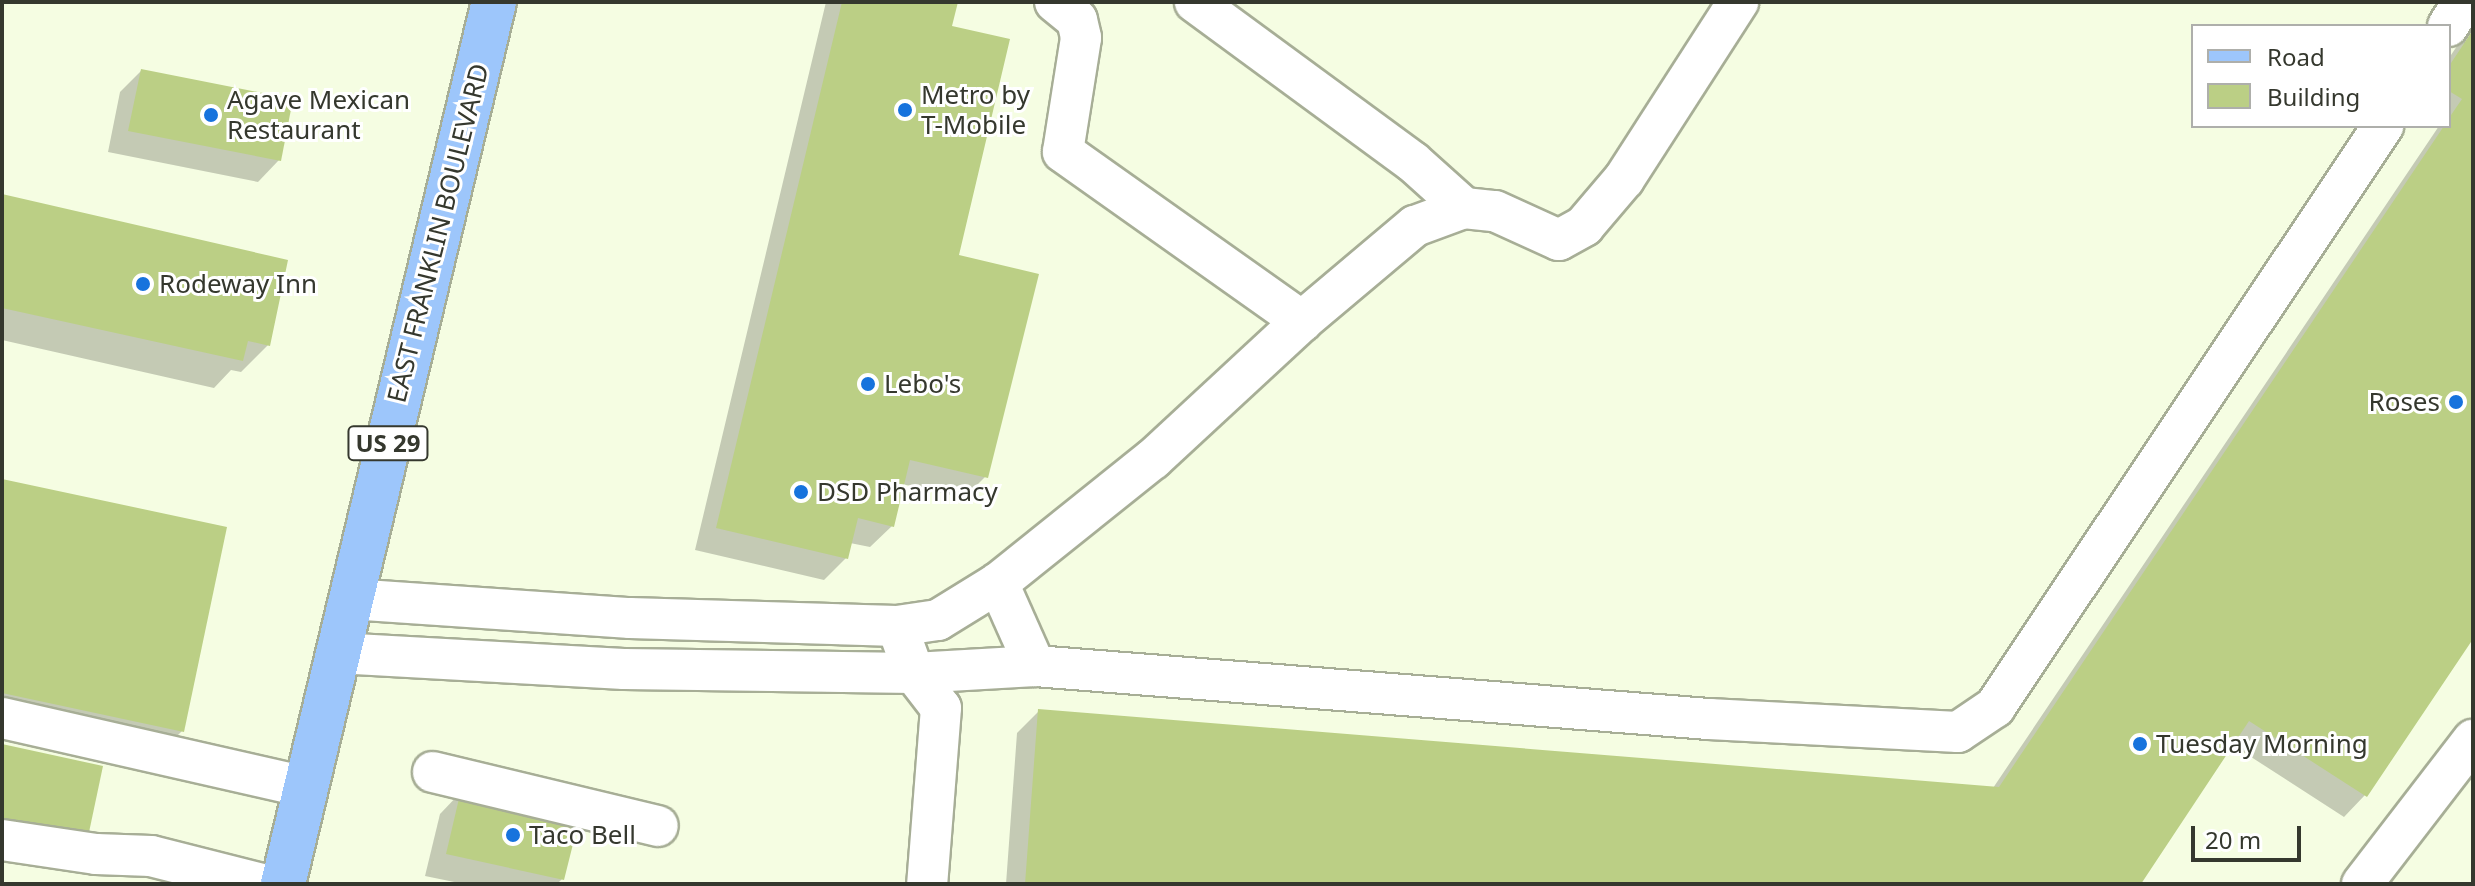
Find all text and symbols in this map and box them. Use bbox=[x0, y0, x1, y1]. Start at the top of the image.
legend bbox=[2191, 24, 2451, 128]
text: Road bbox=[2267, 40, 2325, 73]
street label: EAST FRANKLIN BOULEVARD bbox=[381, 60, 495, 406]
place label: Metro by T-Mobile bbox=[921, 79, 1030, 140]
text: Building bbox=[2267, 80, 2360, 113]
place label: Agave Mexican Restaurant bbox=[227, 84, 410, 146]
marker: Metro by T-Mobile bbox=[896, 101, 914, 119]
marker: Agave Mexican Restaurant bbox=[202, 106, 220, 124]
place label: Rodeway Inn bbox=[159, 268, 317, 300]
marker: Rodeway Inn bbox=[134, 275, 152, 293]
place label: Lebo's bbox=[884, 368, 961, 400]
marker: Lebo's bbox=[859, 375, 877, 393]
place label: Roses bbox=[2369, 386, 2440, 418]
marker: Roses bbox=[2447, 393, 2465, 411]
road number: US 29 bbox=[346, 423, 430, 463]
place label: DSD Pharmacy bbox=[817, 476, 998, 508]
marker: DSD Pharmacy bbox=[792, 483, 810, 501]
place label: Tuesday Morning bbox=[2156, 728, 2368, 760]
marker: Tuesday Morning bbox=[2131, 735, 2149, 753]
scale bar bbox=[2195, 810, 2305, 860]
place label: Taco Bell bbox=[529, 819, 636, 851]
text: 20 m bbox=[2205, 823, 2261, 856]
marker: Taco Bell bbox=[504, 826, 522, 844]

